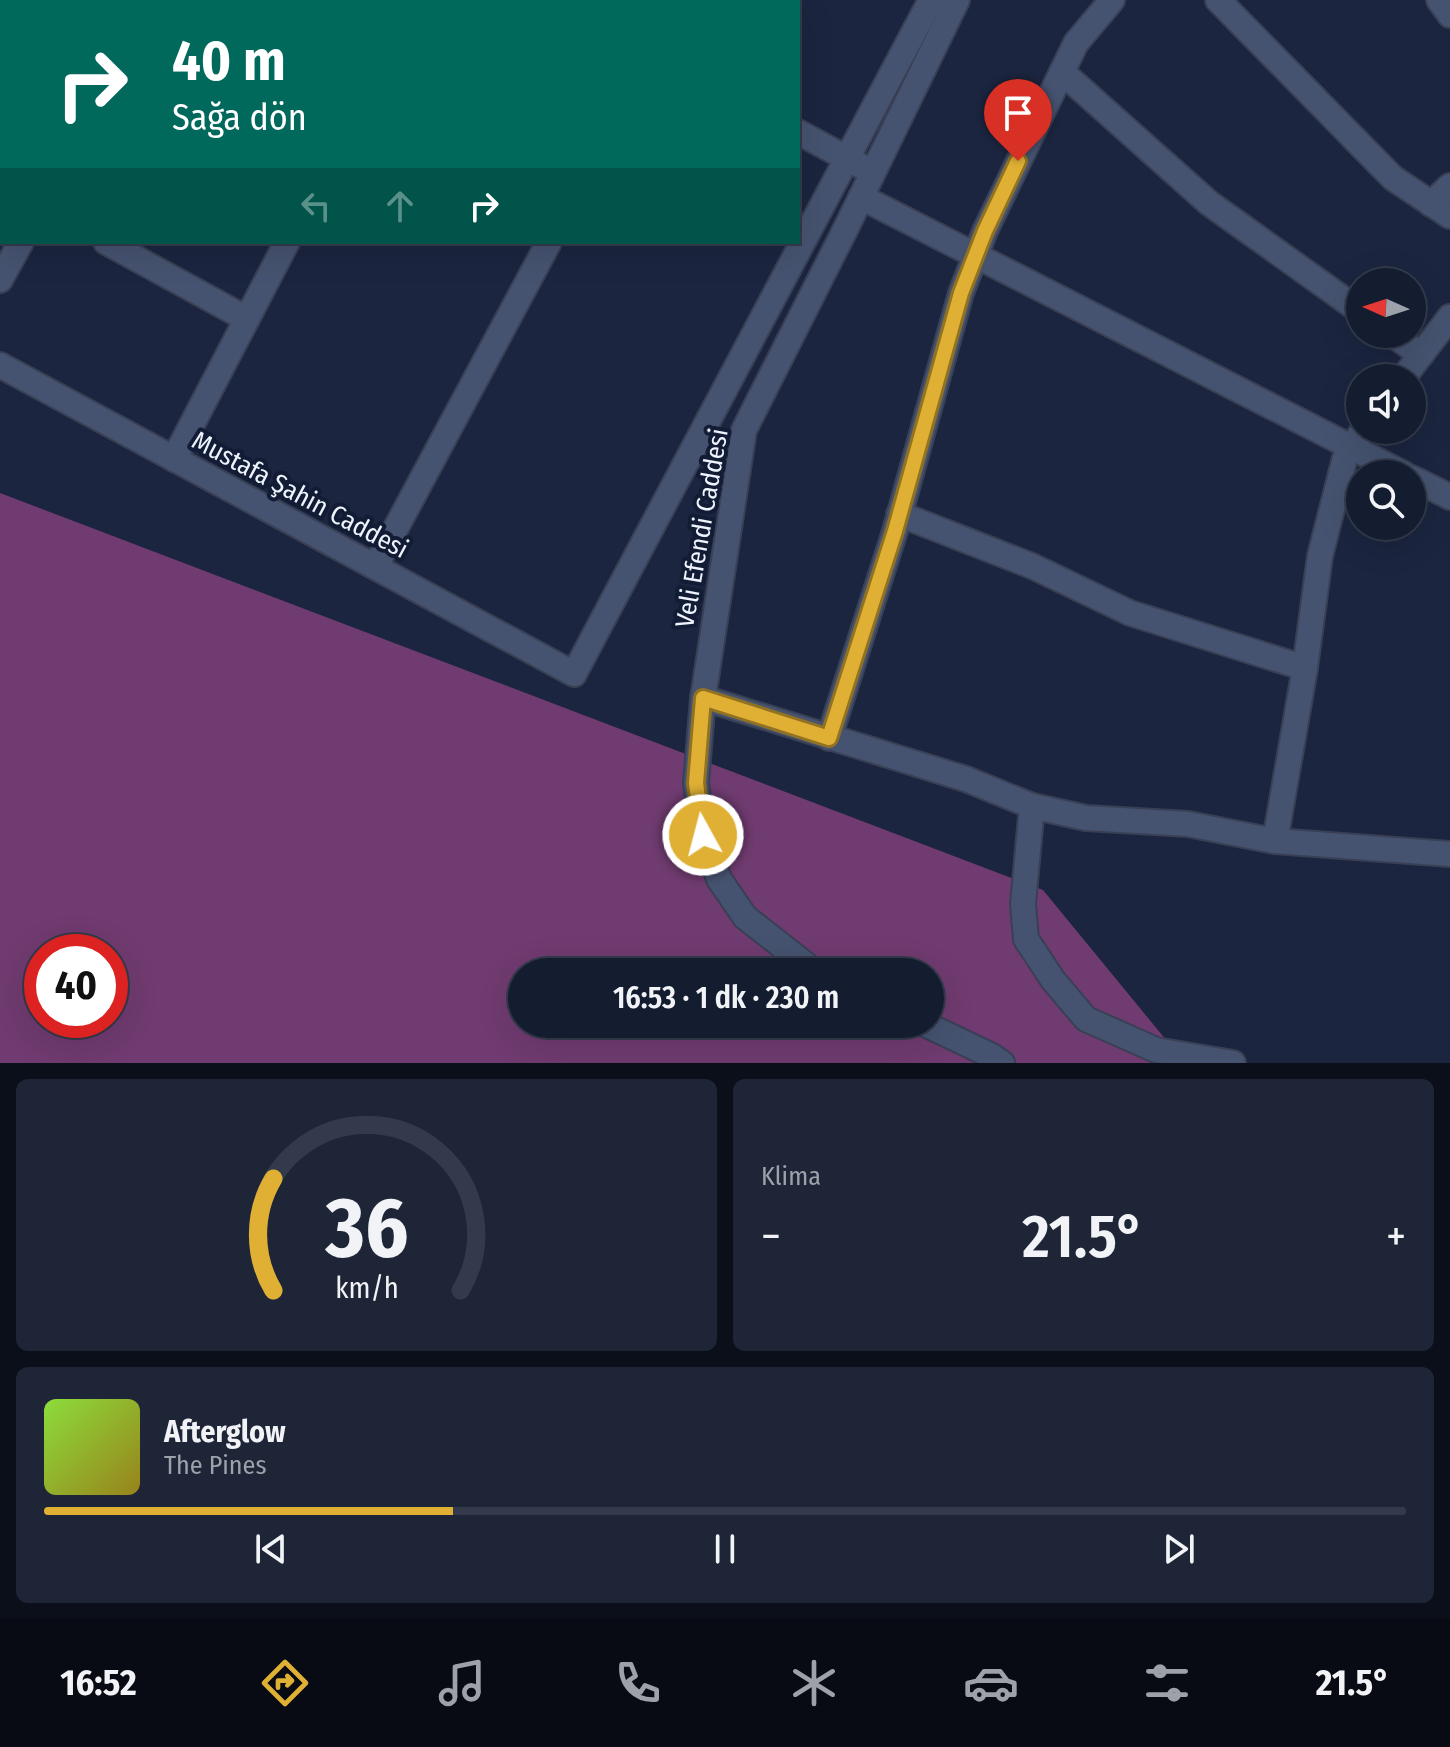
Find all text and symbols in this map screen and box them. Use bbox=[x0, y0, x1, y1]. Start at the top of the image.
text: 40 m bbox=[172, 28, 286, 95]
icon: right bbox=[40, 32, 144, 136]
pin bbox=[984, 79, 1052, 161]
icon: arrive bbox=[996, 91, 1040, 135]
text: Sağa dön bbox=[172, 96, 307, 140]
icon: left bbox=[294, 184, 338, 228]
icon: ahead bbox=[378, 184, 422, 228]
icon: right bbox=[462, 184, 506, 228]
north arrow bbox=[1346, 268, 1426, 348]
map controls bbox=[1346, 268, 1426, 540]
button: sound bbox=[1346, 364, 1426, 444]
street label: Mustafa Şahin Caddesi bbox=[187, 425, 413, 565]
street label: Veli Efendi Caddesi bbox=[669, 426, 735, 630]
button: search bbox=[1346, 460, 1426, 540]
position arrow bbox=[661, 793, 745, 877]
speed limit sign: 40 bbox=[24, 934, 128, 1038]
text: 16:53 · 1 dk · 230 m bbox=[613, 980, 839, 1016]
text: Klima bbox=[761, 1161, 821, 1192]
text: 36 bbox=[324, 1179, 408, 1279]
text: 21.5° bbox=[1022, 1201, 1144, 1273]
text: − bbox=[761, 1210, 781, 1263]
text: + bbox=[1386, 1210, 1406, 1263]
text: km/h bbox=[335, 1271, 398, 1306]
text: Afterglow bbox=[164, 1414, 286, 1450]
text: The Pines bbox=[164, 1450, 267, 1481]
icon: previous bbox=[249, 1527, 293, 1571]
icon: pause bbox=[703, 1527, 747, 1571]
icon: next bbox=[1157, 1527, 1201, 1571]
icon: directions bbox=[257, 1655, 313, 1711]
icon: music bbox=[434, 1655, 490, 1711]
icon: phone bbox=[610, 1655, 666, 1711]
icon: climate bbox=[786, 1655, 842, 1711]
icon: car bbox=[963, 1655, 1019, 1711]
icon: filters bbox=[1139, 1655, 1195, 1711]
text: 16:52 bbox=[60, 1661, 137, 1705]
text: 21.5° bbox=[1316, 1661, 1390, 1705]

